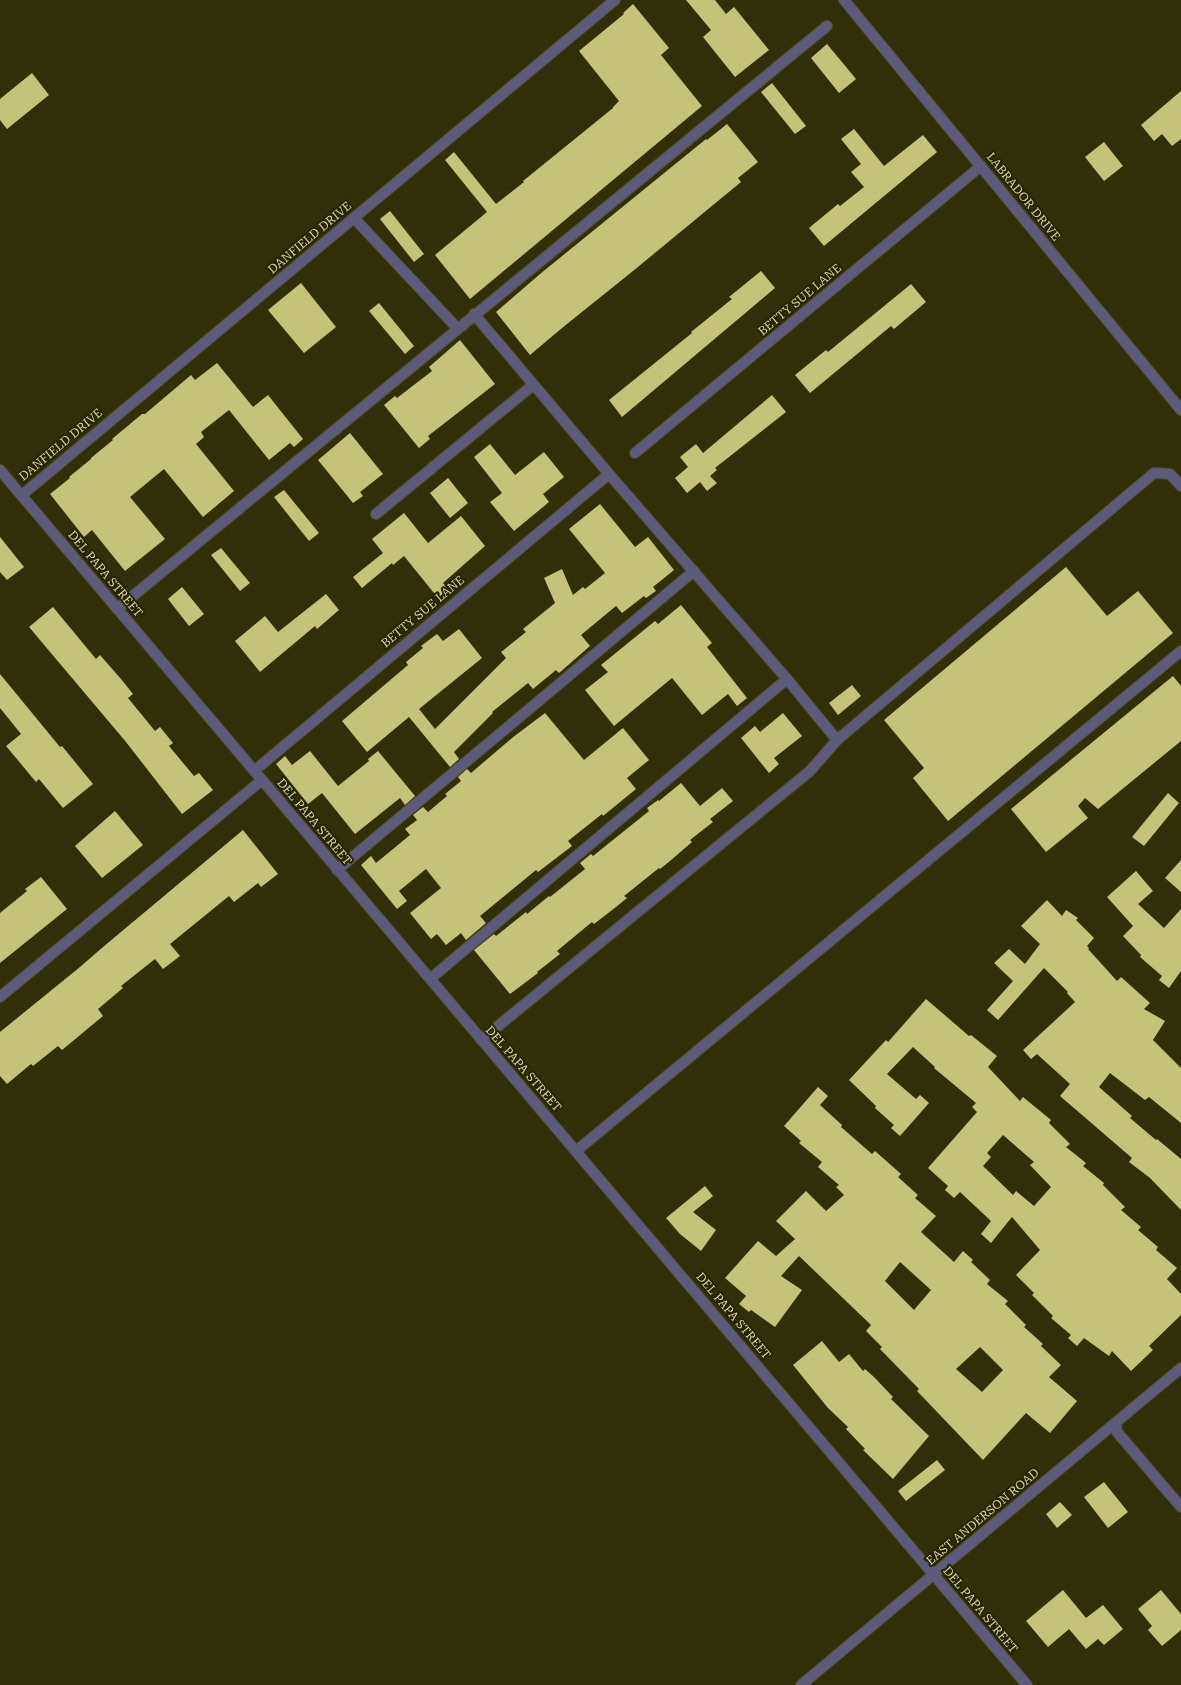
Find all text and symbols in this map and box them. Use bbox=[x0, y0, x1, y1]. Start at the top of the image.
street label: LABRADOR DRIVE bbox=[983, 150, 1063, 244]
street label: DANFIELD DRIVE bbox=[265, 199, 355, 277]
street label: BETTY SUE LANE bbox=[756, 261, 844, 339]
street label: DANFIELD DRIVE bbox=[16, 406, 106, 484]
street label: DEL PAPA STREET bbox=[65, 528, 145, 620]
street label: BETTY SUE LANE bbox=[379, 573, 467, 651]
street label: DEL PAPA STREET bbox=[274, 776, 354, 868]
street label: DEL PAPA STREET bbox=[482, 1023, 564, 1115]
street label: DEL PAPA STREET bbox=[693, 1270, 773, 1362]
street label: EAST ANDERSON ROAD bbox=[924, 1466, 1042, 1568]
street label: DEL PAPA STREET bbox=[940, 1564, 1020, 1656]

